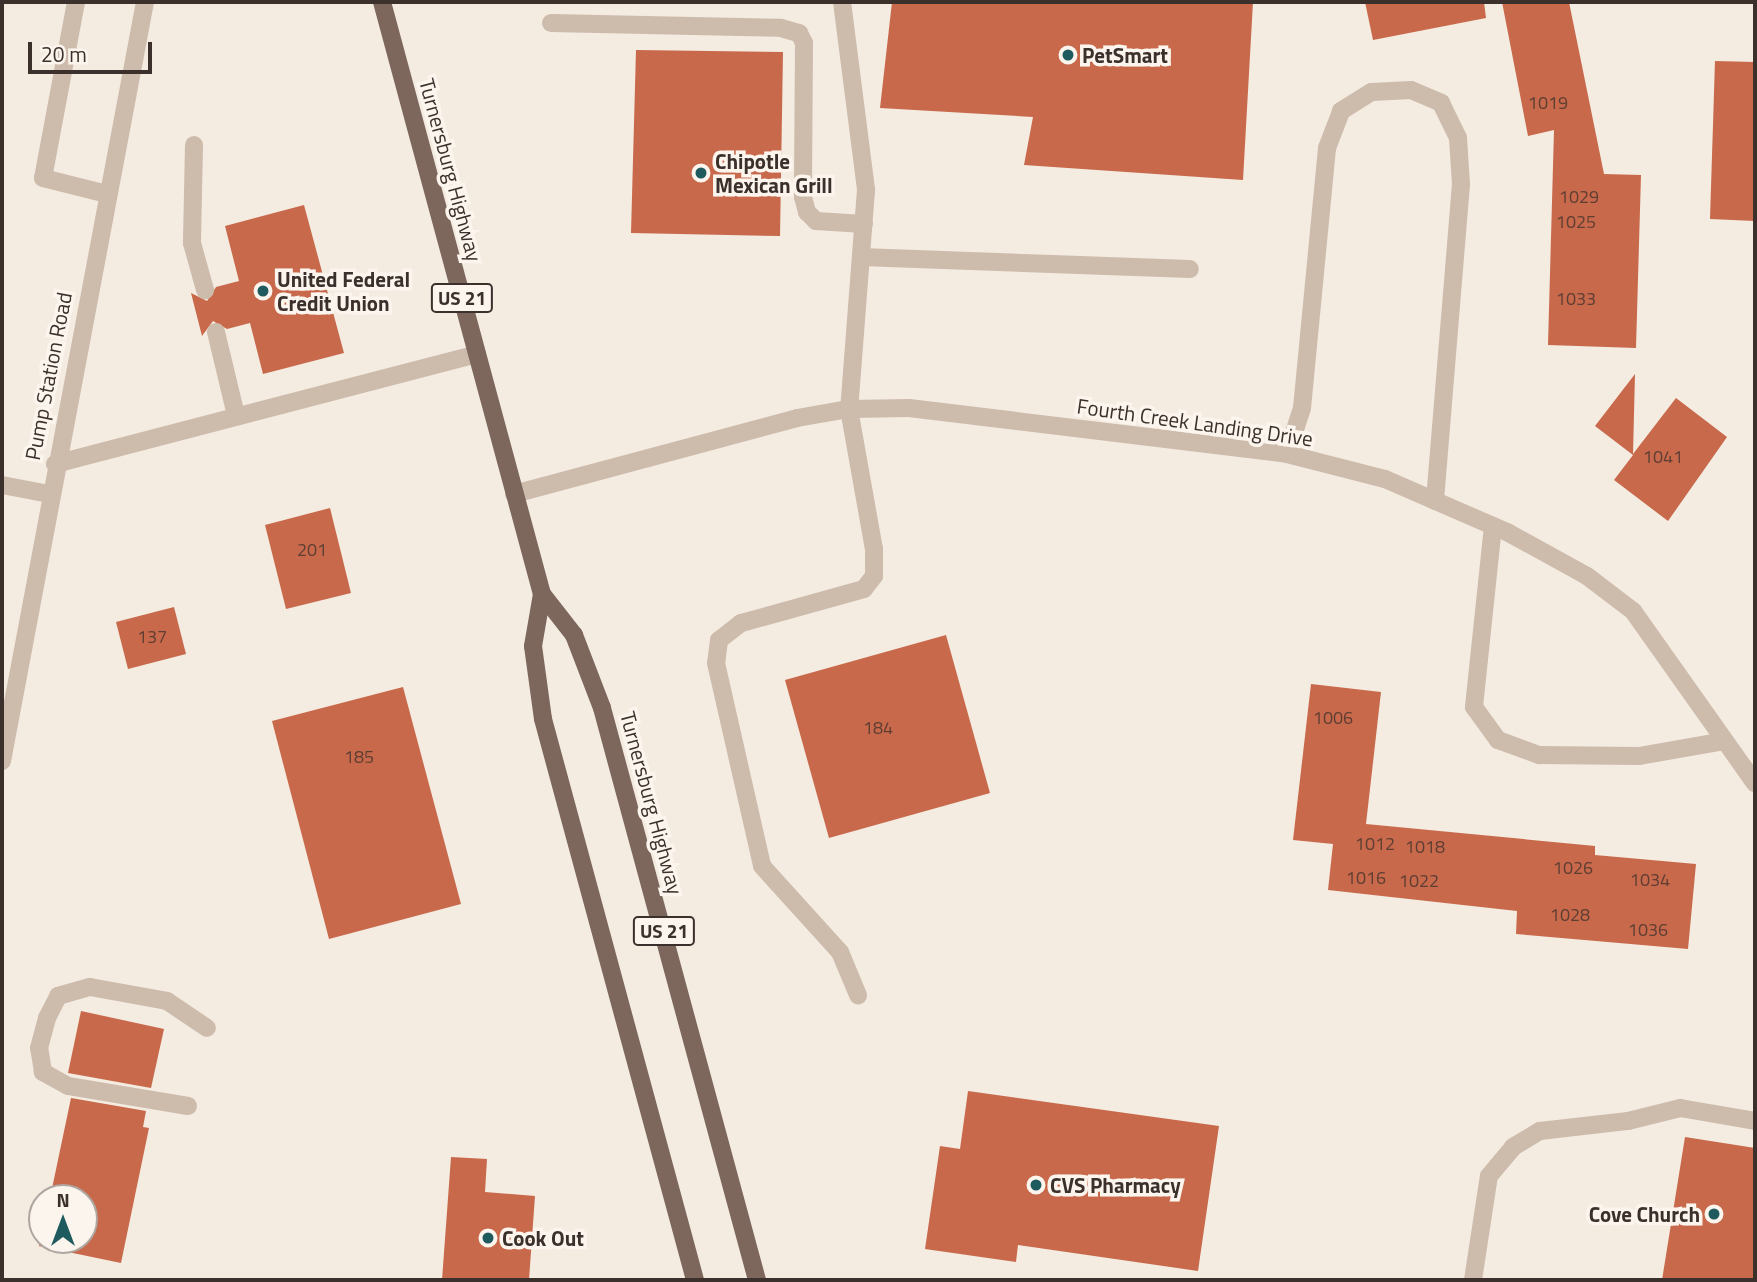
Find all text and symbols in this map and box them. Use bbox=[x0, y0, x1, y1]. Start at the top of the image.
scale bar bbox=[32, 28, 156, 72]
text: 20 m bbox=[41, 38, 87, 70]
place label: PetSmart bbox=[1082, 42, 1168, 68]
marker: PetSmart bbox=[1060, 47, 1076, 63]
street label: Turnersburg Highway bbox=[414, 76, 488, 264]
house number: 1019 bbox=[1528, 92, 1568, 114]
place label: Chipotle Mexican Grill bbox=[715, 148, 833, 198]
marker: Chipotle Mexican Grill bbox=[693, 165, 709, 181]
house number: 1029 bbox=[1559, 186, 1599, 208]
house number: 1025 bbox=[1556, 211, 1596, 233]
place label: United Federal Credit Union bbox=[277, 266, 410, 316]
road number: US 21 bbox=[430, 282, 494, 314]
marker: United Federal Credit Union bbox=[255, 283, 271, 299]
house number: 1033 bbox=[1556, 288, 1596, 310]
street label: Pump Station Road bbox=[19, 290, 77, 462]
street label: Fourth Creek Landing Drive bbox=[1075, 393, 1315, 451]
house number: 1041 bbox=[1643, 446, 1683, 468]
house number: 201 bbox=[297, 539, 327, 561]
house number: 137 bbox=[137, 626, 167, 648]
house number: 1006 bbox=[1313, 707, 1353, 729]
street label: Turnersburg Highway bbox=[615, 709, 689, 897]
house number: 184 bbox=[863, 717, 893, 739]
house number: 185 bbox=[344, 746, 374, 768]
house number: 1012 bbox=[1355, 833, 1395, 855]
house number: 1018 bbox=[1405, 836, 1445, 858]
house number: 1026 bbox=[1553, 857, 1593, 879]
house number: 1016 bbox=[1346, 867, 1386, 889]
house number: 1034 bbox=[1630, 869, 1670, 891]
house number: 1022 bbox=[1399, 870, 1439, 892]
house number: 1028 bbox=[1550, 904, 1590, 926]
road number: US 21 bbox=[632, 916, 696, 946]
house number: 1036 bbox=[1628, 919, 1668, 941]
place label: CVS Pharmacy bbox=[1050, 1172, 1181, 1198]
marker: CVS Pharmacy bbox=[1028, 1177, 1044, 1193]
north arrow bbox=[28, 1184, 98, 1254]
text: N bbox=[56, 1185, 70, 1214]
place label: Cove Church bbox=[1589, 1201, 1700, 1227]
marker: Cove Church bbox=[1706, 1206, 1722, 1222]
place label: Cook Out bbox=[502, 1225, 584, 1251]
marker: Cook Out bbox=[480, 1230, 496, 1246]

